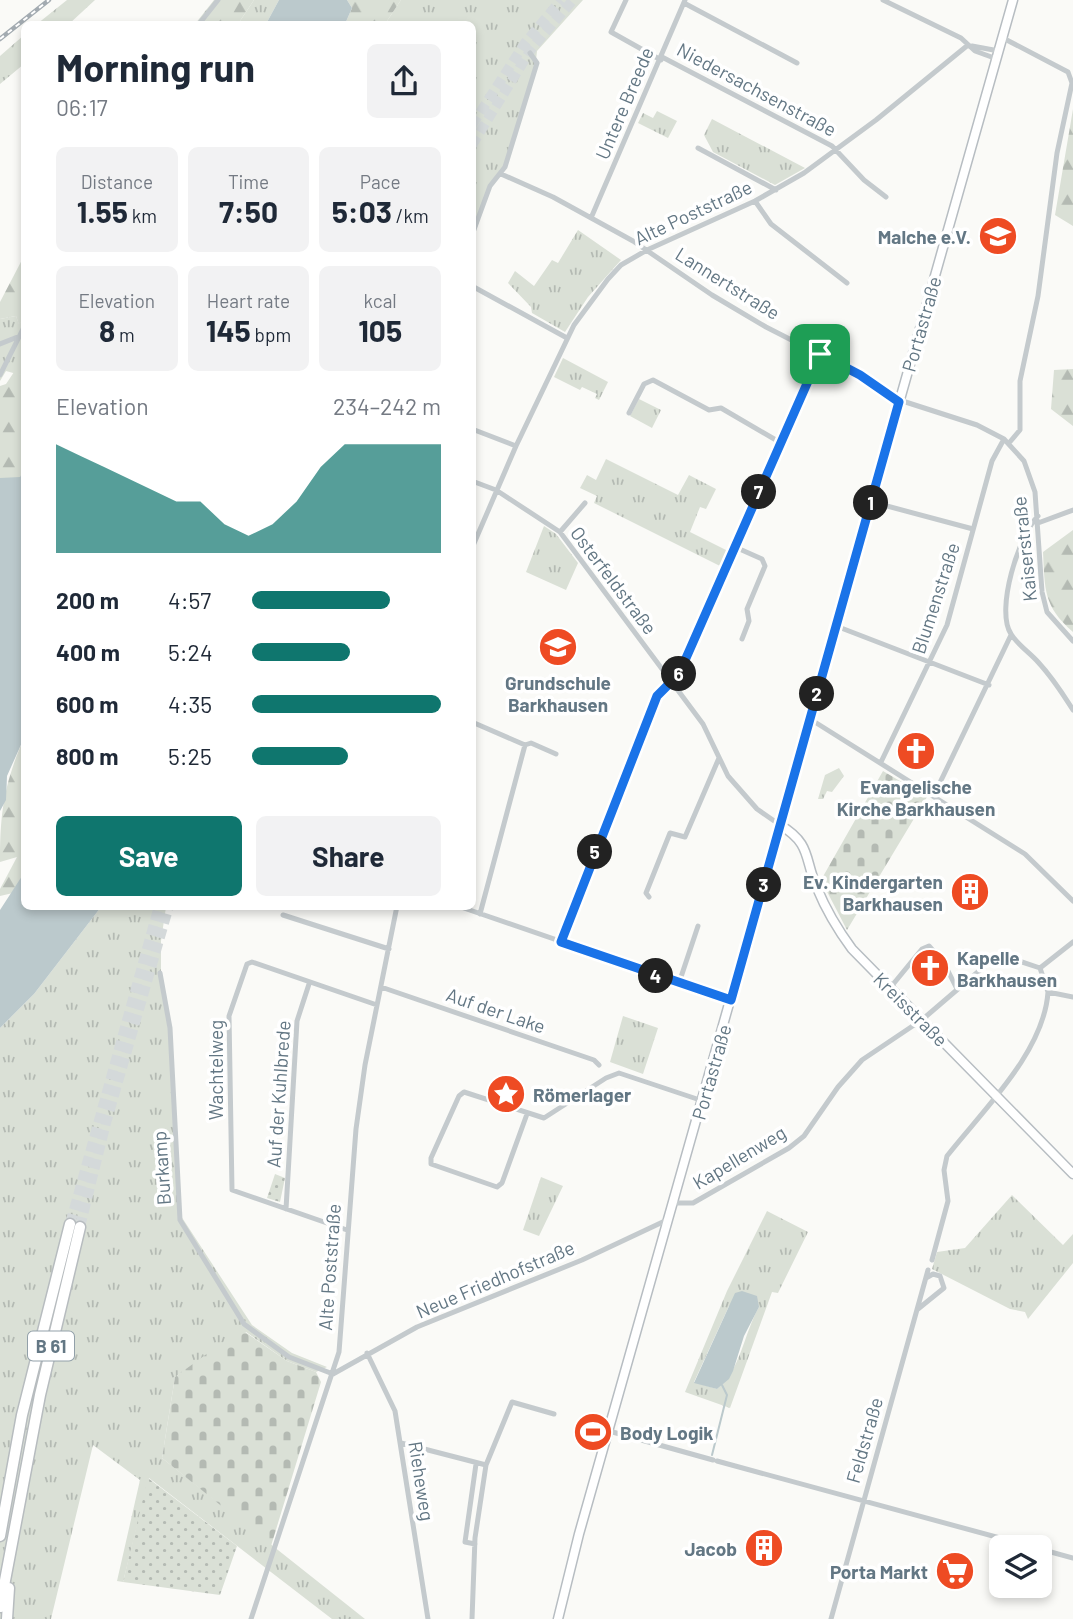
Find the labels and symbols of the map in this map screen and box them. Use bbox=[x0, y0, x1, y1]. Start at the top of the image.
street label: Niedersachsenstraße bbox=[673, 37, 841, 141]
street label: Untere Breede bbox=[590, 43, 658, 163]
street label: Alte Poststraße bbox=[631, 175, 755, 249]
school or university icon: Malche e.V. bbox=[977, 215, 1019, 257]
place label: Malche e.V. bbox=[878, 225, 971, 248]
street label: Lannertstraße bbox=[672, 242, 784, 324]
street label: Portastraße bbox=[896, 274, 946, 374]
pin bbox=[790, 324, 850, 384]
pin: 7 bbox=[742, 475, 776, 510]
pin: 1 bbox=[854, 486, 888, 520]
street label: Kaiserstraße bbox=[1007, 495, 1041, 603]
street label: Osterfeldstraße bbox=[566, 522, 662, 638]
street label: Blumenstraße bbox=[906, 539, 964, 657]
school or university icon: Grundschule Barkhausen bbox=[537, 626, 579, 668]
pin: 6 bbox=[662, 656, 696, 692]
place label: Grundschule Barkhausen bbox=[505, 671, 611, 716]
pin: 2 bbox=[800, 676, 834, 712]
church icon: Evangelische Kirche Barkhausen bbox=[895, 730, 937, 772]
place label: Evangelische Kirche Barkhausen bbox=[837, 775, 995, 820]
pin: 5 bbox=[578, 834, 612, 870]
pin: 3 bbox=[746, 868, 782, 903]
place label: Ev. Kindergarten Barkhausen bbox=[803, 870, 943, 915]
building icon: Ev. Kindergarten Barkhausen bbox=[949, 871, 991, 913]
place label: Kapelle Barkhausen bbox=[957, 946, 1057, 991]
church icon: Kapelle Barkhausen bbox=[909, 947, 951, 989]
pin: 4 bbox=[638, 958, 674, 993]
street label: Kreisstraße bbox=[869, 967, 953, 1051]
street label: Auf der Lake bbox=[443, 982, 549, 1038]
street label: Wachtelweg bbox=[204, 1020, 227, 1120]
street label: Auf der Kuhlbrede bbox=[261, 1020, 295, 1168]
street label: Portastraße bbox=[686, 1022, 736, 1122]
place icon: Römerlager bbox=[485, 1073, 527, 1115]
place label: Römerlager bbox=[533, 1083, 632, 1106]
street label: Kapellenweg bbox=[688, 1120, 790, 1194]
street label: Burkamp bbox=[147, 1130, 175, 1206]
street label: Alte Poststraße bbox=[313, 1203, 345, 1331]
street label: Neue Friedhofstraße bbox=[412, 1235, 578, 1323]
road number: B 61 bbox=[28, 1331, 74, 1360]
street label: Feldstraße bbox=[841, 1394, 887, 1486]
sports icon: Body Logik bbox=[572, 1411, 614, 1453]
place label: Body Logik bbox=[620, 1421, 713, 1444]
street label: Rieheweg bbox=[404, 1440, 440, 1522]
building icon: Jacob bbox=[743, 1527, 785, 1569]
place label: Jacob bbox=[684, 1537, 737, 1560]
supermarket icon: Porta Markt bbox=[934, 1550, 976, 1592]
place label: Porta Markt bbox=[830, 1560, 928, 1583]

